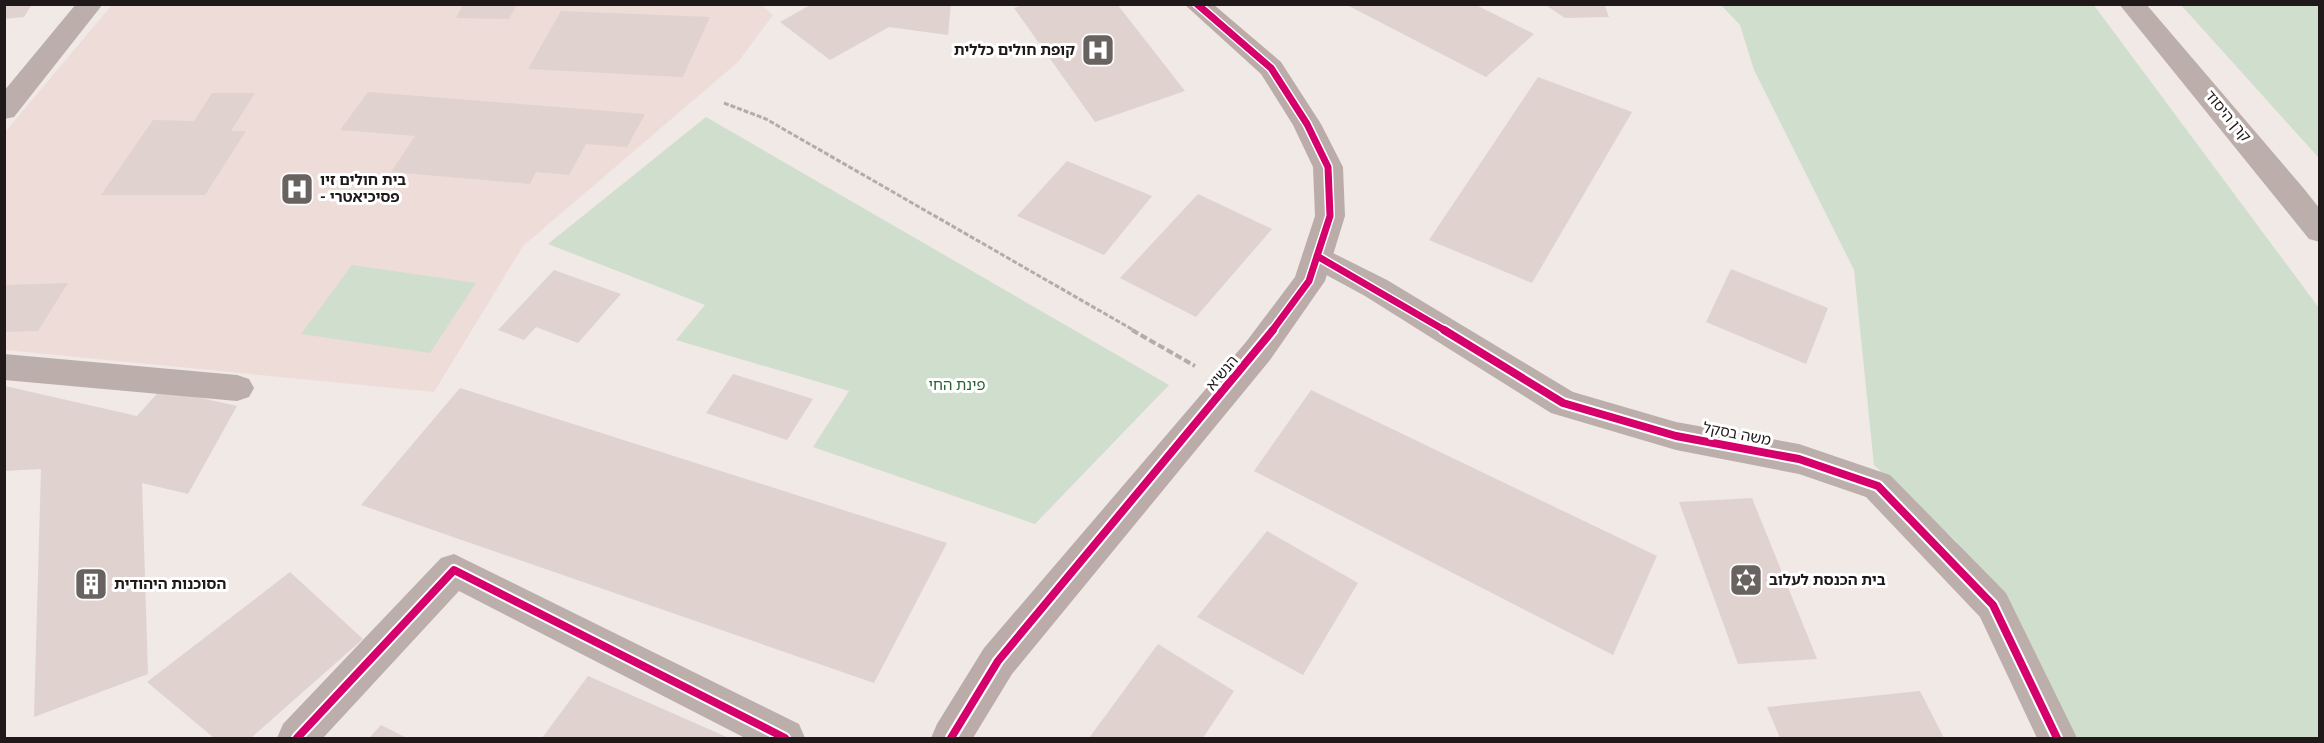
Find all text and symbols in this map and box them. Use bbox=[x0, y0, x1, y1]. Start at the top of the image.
hospital icon: קופת חולים כללית bbox=[1080, 32, 1116, 68]
place label: קופת חולים כללית bbox=[954, 41, 1075, 59]
street label: קרן היסוד bbox=[2201, 86, 2255, 146]
hospital icon: בית חולים זיו - פסיכיאטרי bbox=[279, 171, 315, 207]
place label: בית חולים זיו - פסיכיאטרי bbox=[320, 171, 406, 206]
street label: הנשיא bbox=[1202, 352, 1242, 394]
park label: פינת החי bbox=[929, 376, 985, 394]
street label: משה בסקל bbox=[1701, 419, 1773, 449]
synagogue icon: בית הכנסת לעלוב bbox=[1728, 562, 1764, 598]
building icon: הסוכנות היהודית bbox=[73, 566, 109, 602]
place label: בית הכנסת לעלוב bbox=[1769, 571, 1886, 589]
place label: הסוכנות היהודית bbox=[114, 575, 226, 593]

